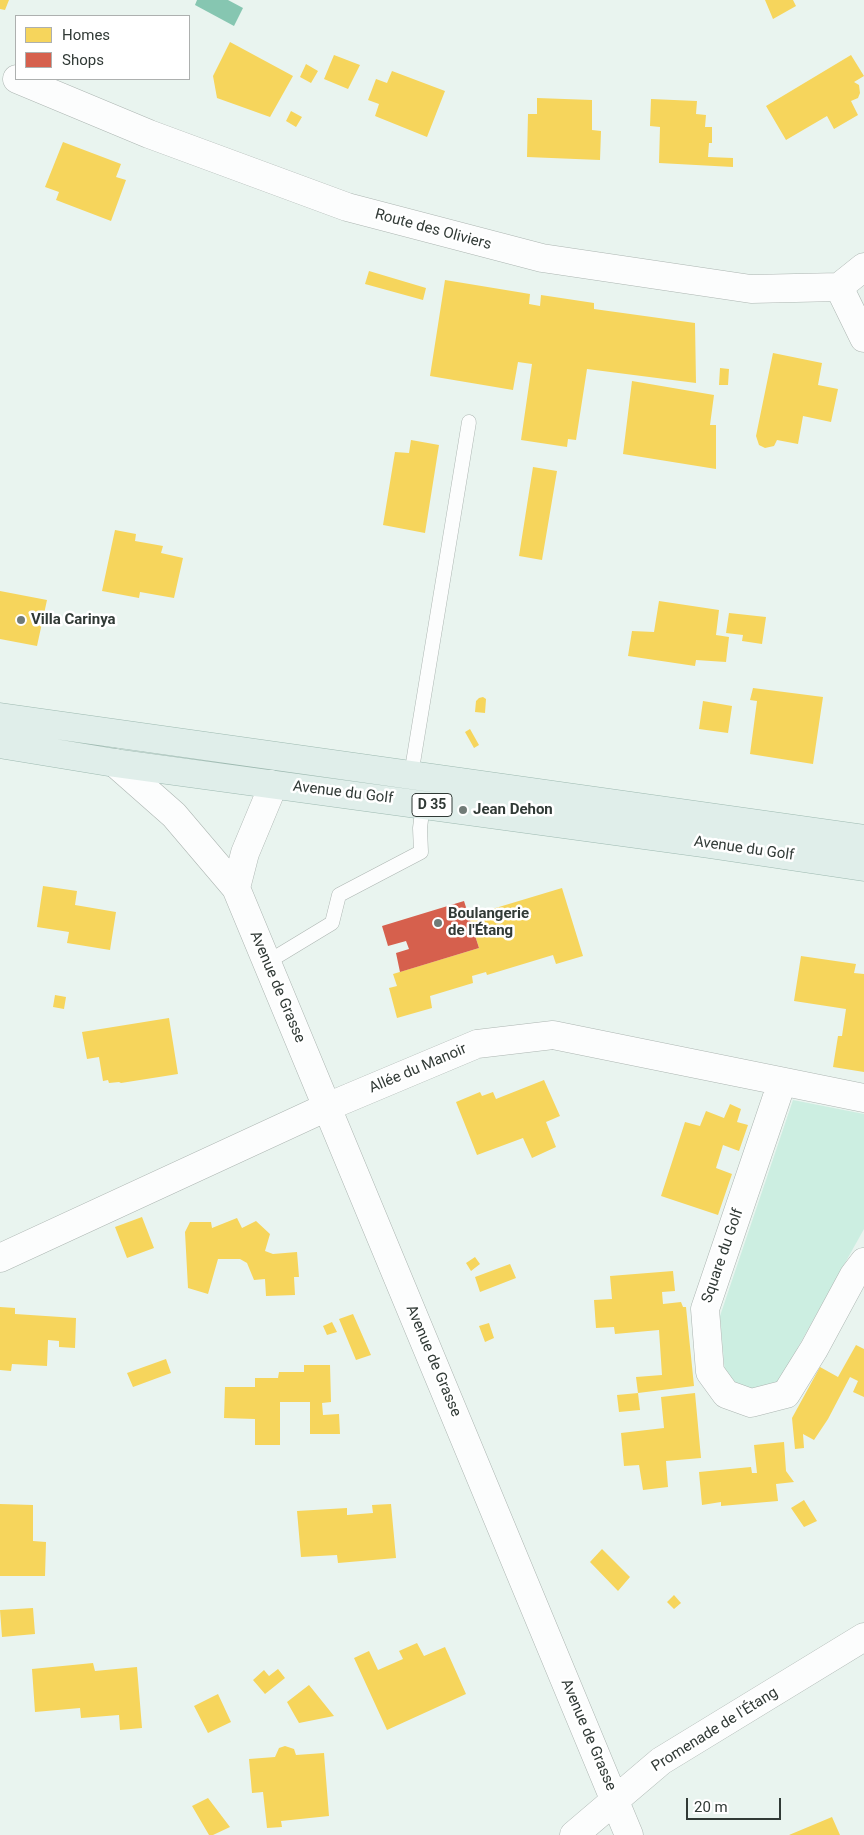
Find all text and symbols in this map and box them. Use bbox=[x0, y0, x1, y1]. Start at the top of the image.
legend bbox=[15, 15, 190, 80]
text: Homes bbox=[62, 26, 110, 44]
text: Shops bbox=[62, 51, 104, 69]
street label: Route des Oliviers bbox=[373, 206, 493, 254]
place label: Villa Carinya bbox=[31, 611, 116, 629]
marker: Villa Carinya bbox=[15, 614, 27, 626]
street label: Avenue du Golf bbox=[292, 778, 394, 808]
road number: D 35 bbox=[412, 794, 452, 816]
place label: Jean Dehon bbox=[473, 801, 553, 819]
marker: Jean Dehon bbox=[457, 804, 469, 816]
street label: Avenue du Golf bbox=[693, 833, 795, 865]
place label: Boulangerie de l'Étang bbox=[448, 905, 529, 940]
marker: Boulangerie de l'Étang bbox=[432, 917, 444, 929]
street label: Avenue de Grasse bbox=[245, 928, 309, 1046]
street label: Allée du Manoir bbox=[367, 1040, 469, 1098]
street label: Square du Golf bbox=[698, 1206, 748, 1306]
street label: Avenue de Grasse bbox=[401, 1302, 465, 1420]
street label: Avenue de Grasse bbox=[556, 1676, 620, 1794]
street label: Promenade de l'Étang bbox=[649, 1684, 781, 1776]
scale bar bbox=[689, 1788, 784, 1820]
text: 20 m bbox=[694, 1798, 728, 1816]

